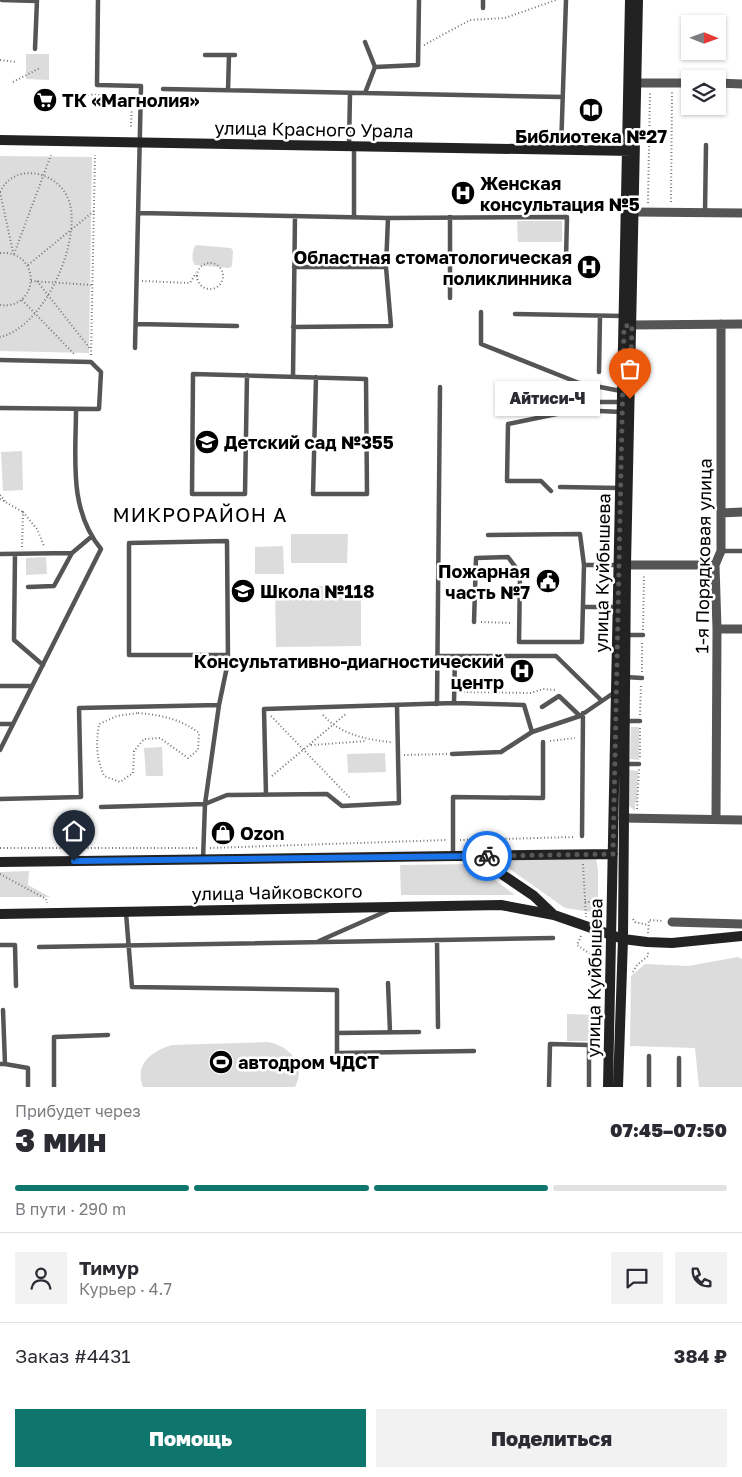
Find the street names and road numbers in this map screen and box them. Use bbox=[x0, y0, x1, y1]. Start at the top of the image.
street label: улица Красного Урала bbox=[214, 116, 414, 142]
street label: 1-я Порядковая улица bbox=[690, 458, 716, 654]
street label: улица Куйбышева bbox=[590, 493, 614, 653]
street label: улица Чайковского bbox=[191, 880, 363, 904]
street label: улица Куйбышева bbox=[582, 898, 606, 1058]

